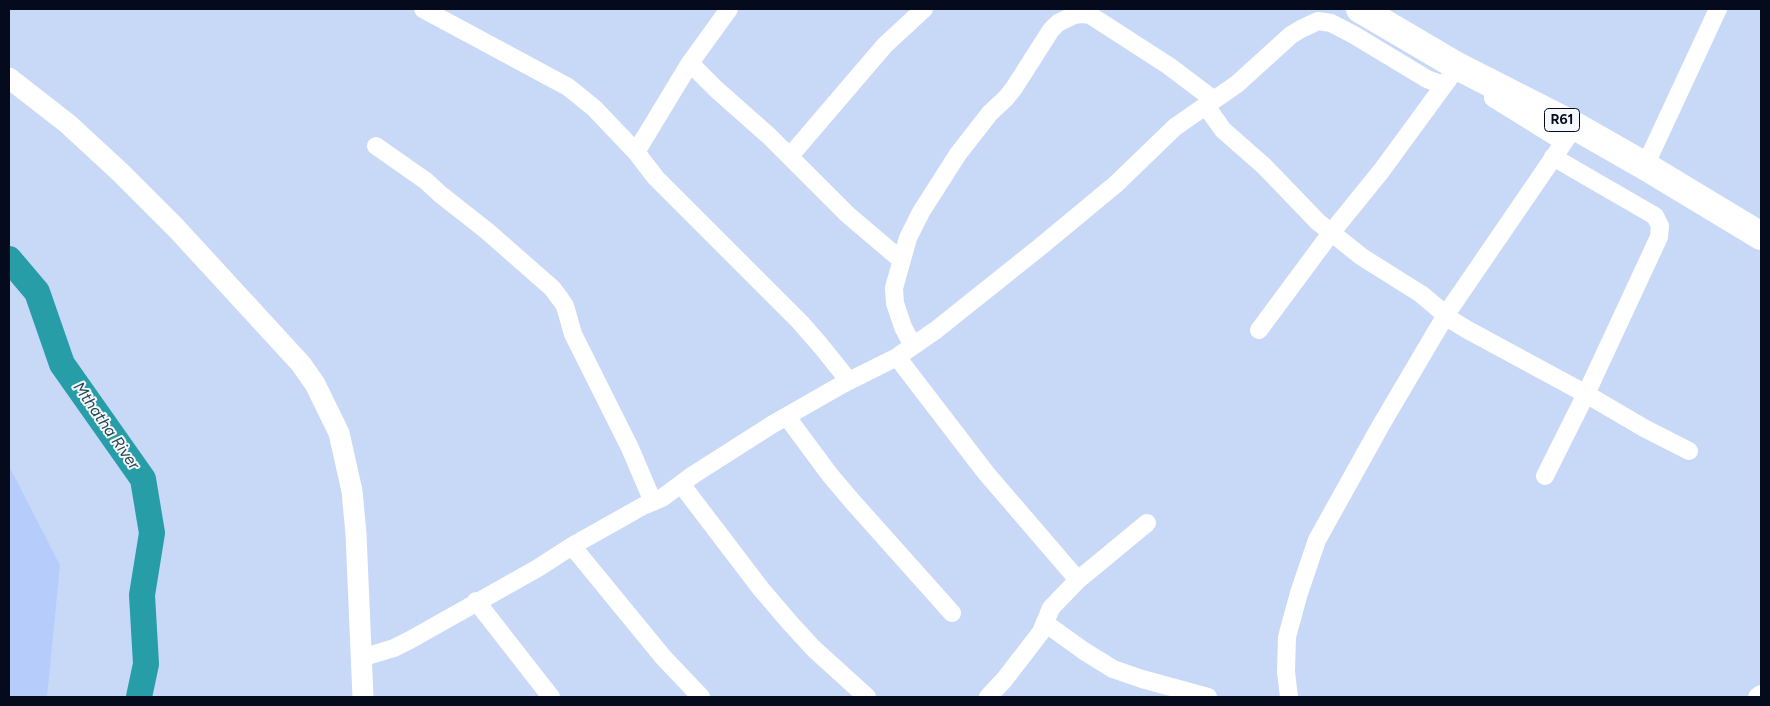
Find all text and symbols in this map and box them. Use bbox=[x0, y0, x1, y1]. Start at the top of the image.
road number: R61 bbox=[1544, 108, 1580, 132]
water label: Mthatha River bbox=[69, 378, 143, 474]

